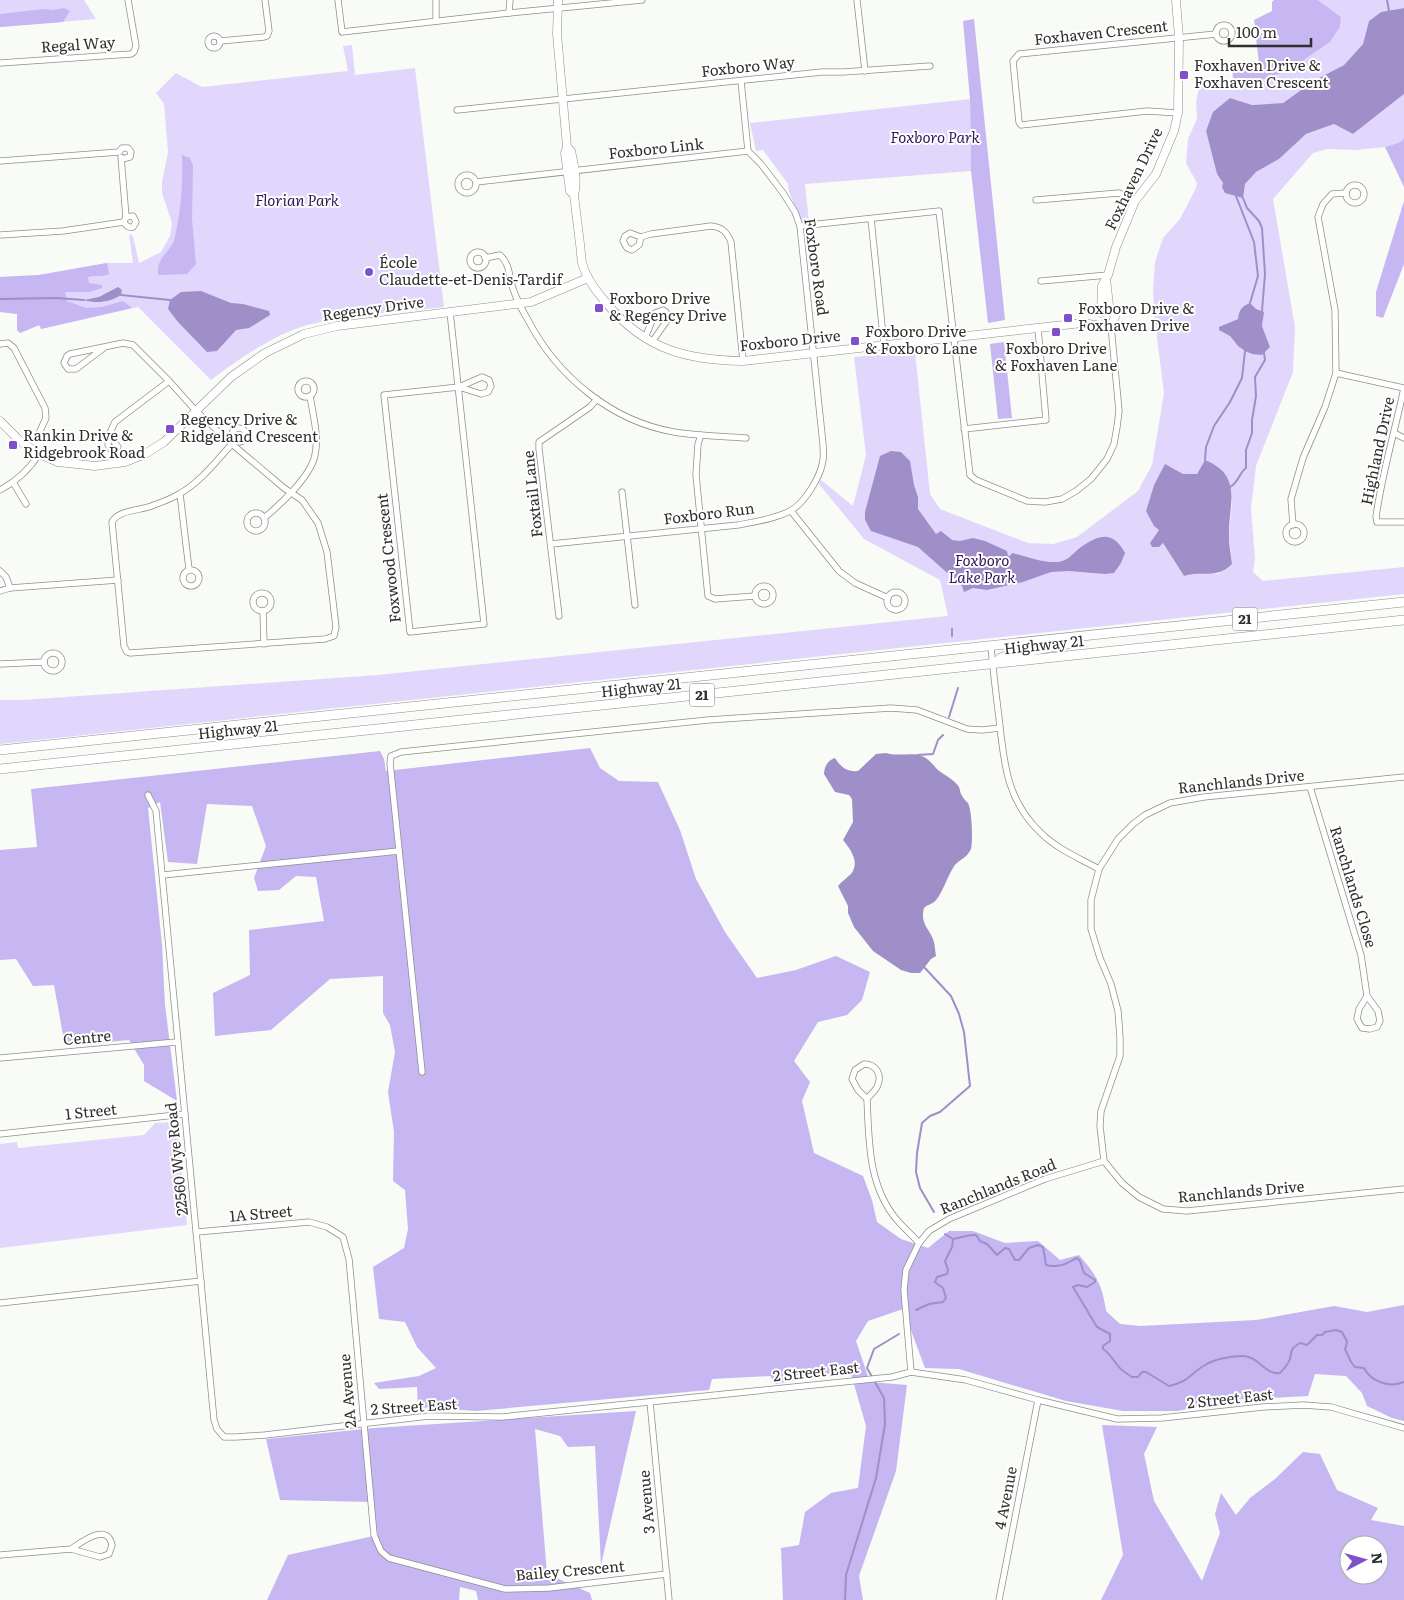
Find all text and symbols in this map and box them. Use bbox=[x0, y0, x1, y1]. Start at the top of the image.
street label: Foxhaven Crescent bbox=[1033, 13, 1169, 50]
scale bar bbox=[1229, 15, 1312, 47]
text: 100 m bbox=[1236, 20, 1277, 43]
street label: Regal Way bbox=[40, 29, 116, 58]
street label: Foxboro Way bbox=[700, 49, 796, 82]
place label: Foxhaven Drive & Foxhaven Crescent bbox=[1194, 53, 1328, 93]
marker: Foxhaven Drive & Foxhaven Crescent bbox=[1178, 69, 1190, 81]
street label: Foxhaven Drive bbox=[1098, 123, 1168, 233]
park label: Foxboro Park bbox=[890, 125, 980, 148]
street label: Foxboro Link bbox=[607, 131, 705, 164]
park label: Florian Park bbox=[255, 188, 340, 211]
street label: Foxboro Road bbox=[799, 216, 836, 317]
place label: École Claudette-et-Denis-Tardif bbox=[379, 250, 563, 290]
marker: École Claudette-et-Denis-Tardif bbox=[363, 266, 375, 278]
place label: Foxboro Drive & Regency Drive bbox=[609, 286, 727, 326]
street label: Regency Drive bbox=[321, 289, 425, 326]
place label: Foxboro Drive & Foxhaven Drive bbox=[1078, 296, 1195, 336]
marker: Foxboro Drive & Regency Drive bbox=[593, 302, 605, 314]
marker: Foxboro Drive & Foxhaven Drive bbox=[1062, 312, 1074, 324]
place label: Foxboro Drive & Foxboro Lane bbox=[865, 319, 977, 359]
street label: Foxboro Drive bbox=[738, 323, 842, 356]
marker: Foxboro Drive & Foxhaven Lane bbox=[1050, 326, 1062, 338]
marker: Foxboro Drive & Foxboro Lane bbox=[849, 335, 861, 347]
place label: Foxboro Drive & Foxhaven Lane bbox=[995, 336, 1117, 376]
street label: Highland Drive bbox=[1354, 394, 1399, 507]
place label: Regency Drive & Ridgeland Crescent bbox=[180, 407, 318, 447]
place label: Rankin Drive & Ridgebrook Road bbox=[23, 423, 145, 463]
marker: Regency Drive & Ridgeland Crescent bbox=[164, 423, 176, 435]
marker: Rankin Drive & Ridgebrook Road bbox=[7, 439, 19, 451]
street label: Foxtail Lane bbox=[515, 449, 548, 539]
street label: Foxwood Crescent bbox=[369, 492, 406, 624]
street label: Foxboro Run bbox=[662, 496, 756, 530]
park label: Foxboro Lake Park bbox=[949, 548, 1016, 588]
road number: 21 bbox=[1232, 608, 1258, 630]
street label: Highway 21 bbox=[1003, 628, 1085, 659]
street label: Highway 21 bbox=[600, 671, 682, 702]
road number: 21 bbox=[690, 684, 714, 706]
street label: Highway 21 bbox=[197, 713, 279, 744]
street label: Ranchlands Drive bbox=[1177, 762, 1305, 799]
street label: Ranchlands Close bbox=[1325, 823, 1384, 950]
street label: Centre bbox=[62, 1023, 112, 1050]
street label: 1 Street bbox=[64, 1096, 118, 1125]
street label: 22560 Wye Road bbox=[158, 1101, 193, 1217]
street label: Ranchlands Road bbox=[936, 1152, 1059, 1219]
street label: Ranchlands Drive bbox=[1177, 1174, 1305, 1207]
street label: 1A Street bbox=[228, 1198, 293, 1227]
street label: 2A Avenue bbox=[332, 1353, 361, 1429]
street label: 2 Street East bbox=[772, 1355, 860, 1386]
street label: 2 Street East bbox=[1186, 1382, 1274, 1413]
street label: 2 Street East bbox=[370, 1391, 458, 1420]
street label: 4 Avenue bbox=[987, 1464, 1022, 1531]
street label: 3 Avenue bbox=[631, 1469, 660, 1535]
north arrow bbox=[1339, 1535, 1389, 1585]
text: N bbox=[1367, 1552, 1389, 1566]
street label: Bailey Crescent bbox=[514, 1553, 625, 1586]

